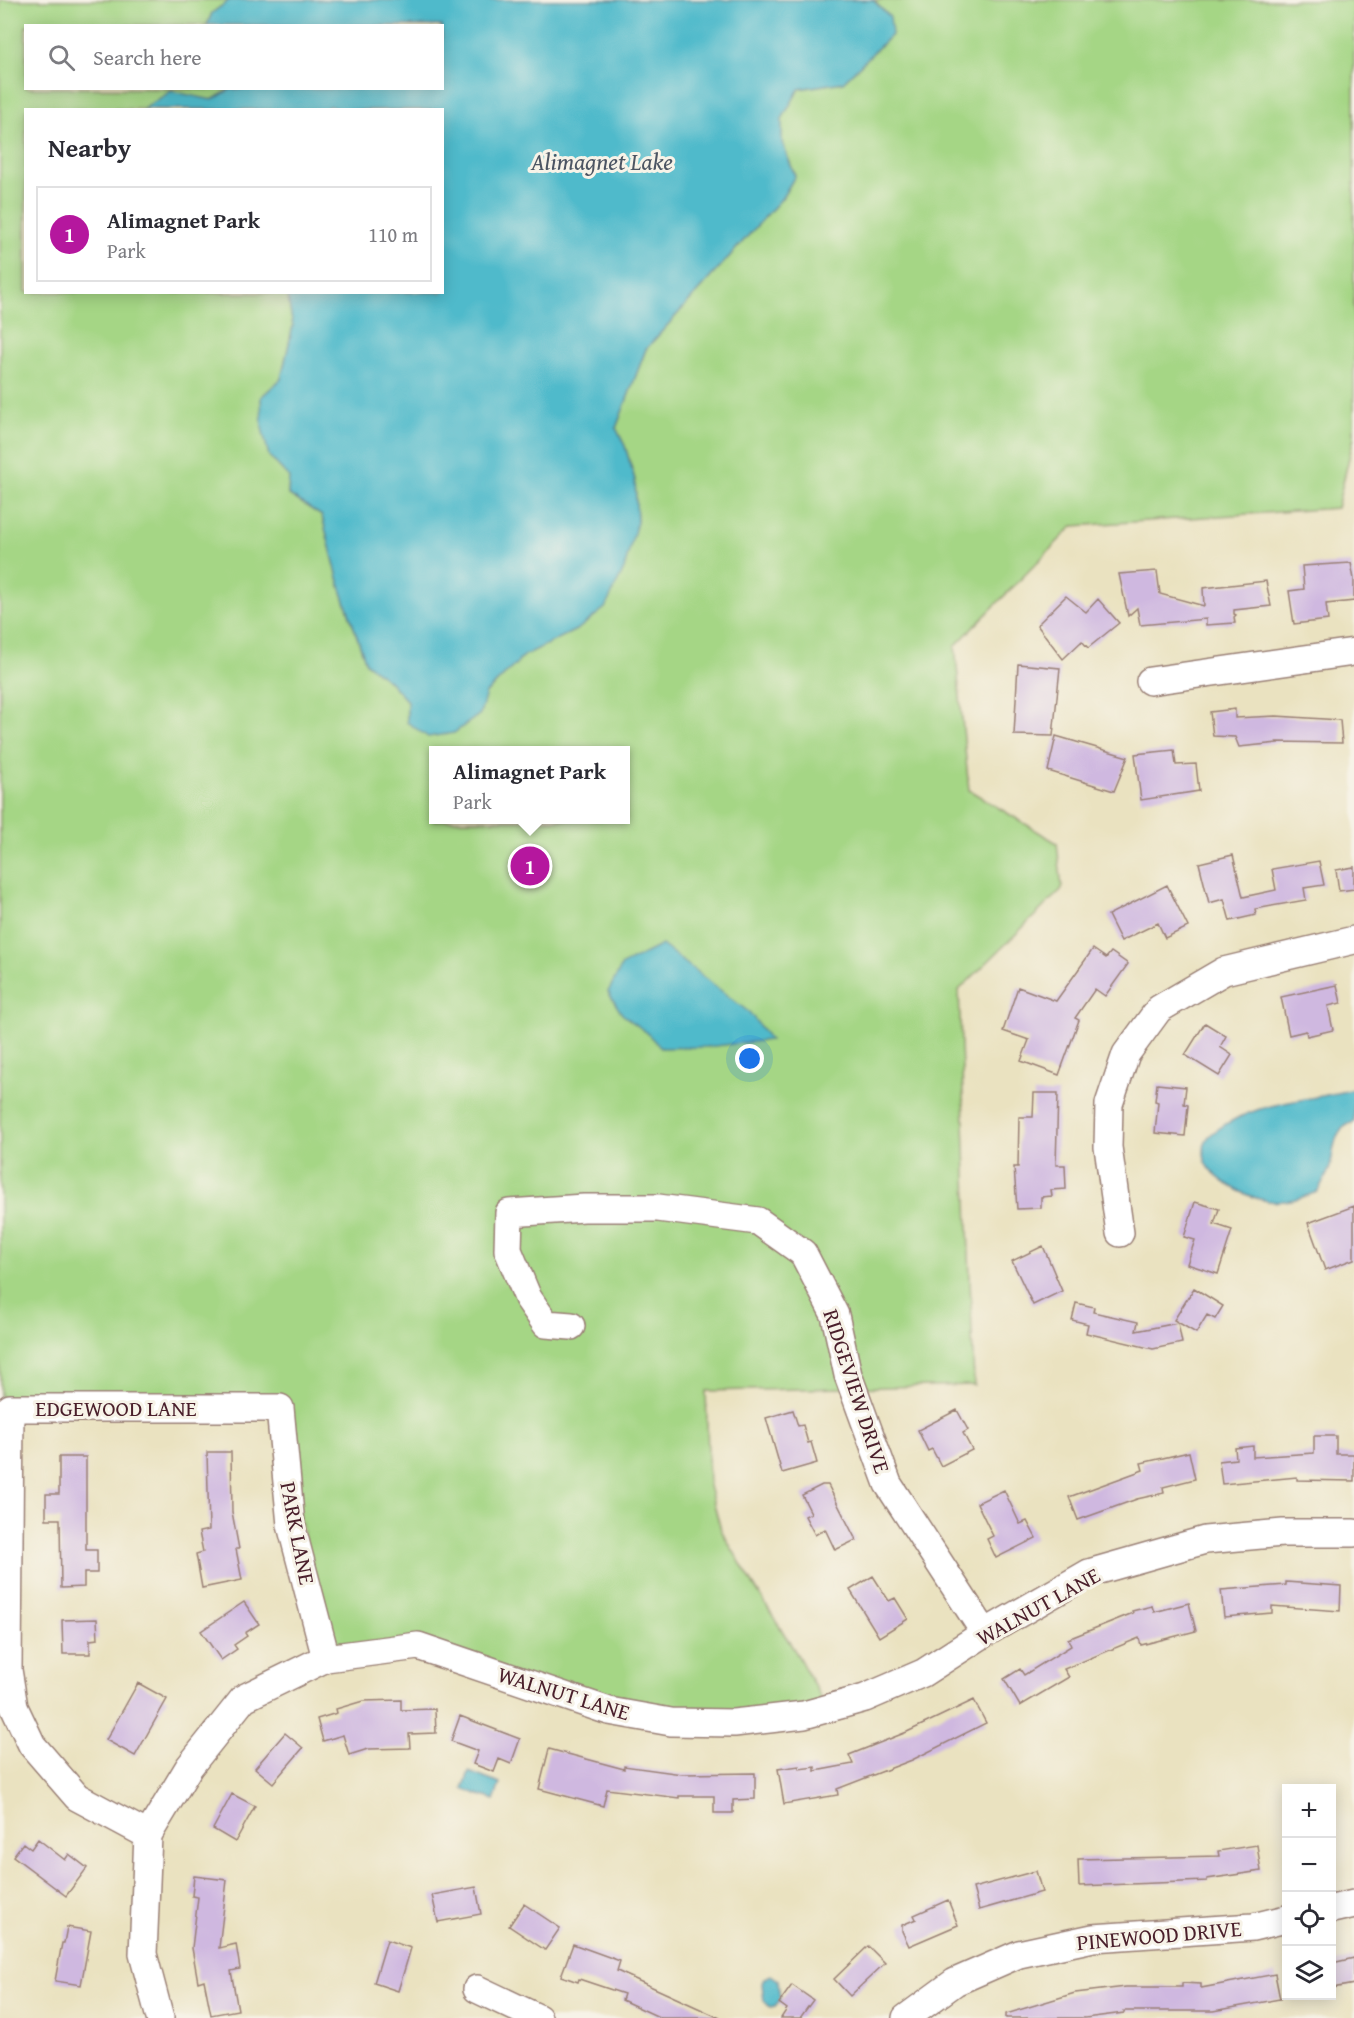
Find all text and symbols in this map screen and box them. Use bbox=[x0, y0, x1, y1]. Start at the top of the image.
search box bbox=[24, 24, 444, 90]
icon: search bbox=[45, 41, 78, 74]
text: Search here bbox=[93, 41, 202, 73]
text: Nearby bbox=[48, 128, 131, 167]
water label: Alimagnet Lake bbox=[530, 144, 673, 179]
text: Alimagnet Park bbox=[107, 204, 260, 236]
text: 1 bbox=[64, 220, 75, 249]
text: 110 m bbox=[368, 220, 418, 249]
text: Park bbox=[107, 236, 146, 265]
popup bbox=[429, 746, 630, 824]
text: Alimagnet Park bbox=[453, 755, 606, 787]
text: Park bbox=[453, 787, 492, 816]
pin: 1 bbox=[510, 844, 550, 888]
your location bbox=[735, 1044, 764, 1073]
street label: RIDGEVIEW DRIVE bbox=[815, 1305, 899, 1477]
street label: EDGEWOOD LANE bbox=[35, 1392, 197, 1424]
street label: PARK LANE bbox=[272, 1479, 324, 1587]
street label: WALNUT LANE bbox=[970, 1559, 1106, 1653]
street label: WALNUT LANE bbox=[494, 1658, 634, 1728]
map controls bbox=[1282, 1784, 1336, 2000]
button: + bbox=[1282, 1784, 1336, 1838]
button: − bbox=[1282, 1838, 1336, 1892]
button: locate bbox=[1282, 1892, 1336, 1946]
street label: PINEWOOD DRIVE bbox=[1075, 1912, 1243, 1958]
button: layers bbox=[1282, 1946, 1336, 2000]

